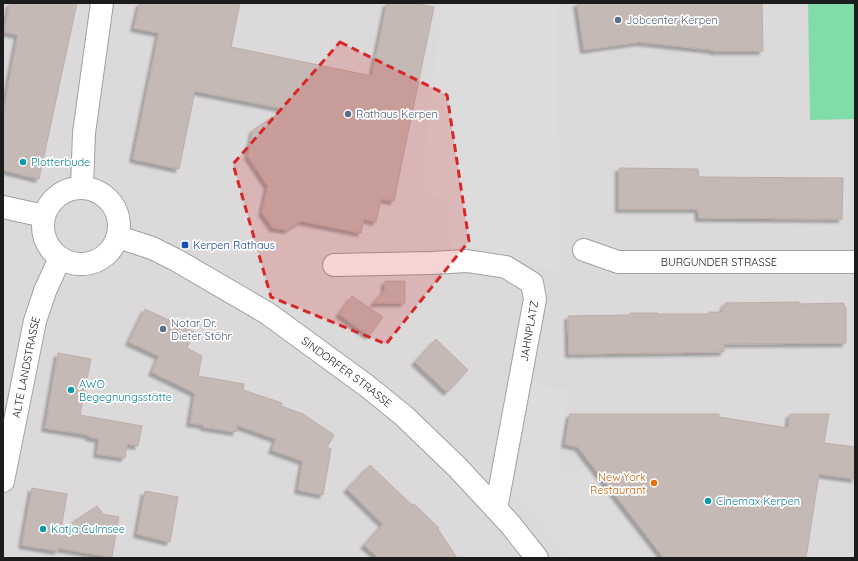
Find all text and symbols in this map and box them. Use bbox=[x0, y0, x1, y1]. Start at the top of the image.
place label: Jobcenter Kerpen bbox=[626, 13, 718, 27]
marker: Jobcenter Kerpen bbox=[613, 15, 623, 25]
place label: Rathaus Kerpen bbox=[356, 107, 438, 121]
marker: Rathaus Kerpen bbox=[343, 109, 353, 119]
place label: Plotterbude bbox=[31, 155, 90, 169]
marker: Plotterbude bbox=[18, 157, 28, 167]
place label: Kerpen Rathaus bbox=[193, 238, 275, 252]
marker: Kerpen Rathaus bbox=[180, 240, 190, 250]
street label: BURGUNDER STRASSE bbox=[661, 255, 777, 269]
street label: JAHNPLATZ bbox=[517, 299, 541, 363]
street label: ALTE LANDSTRASSE bbox=[9, 315, 43, 419]
place label: Notar Dr. Dieter Stöhr bbox=[171, 316, 232, 343]
marker: Notar Dr. Dieter Stöhr bbox=[158, 324, 168, 334]
street label: SINDORFER STRASSE bbox=[299, 333, 395, 410]
place label: AWO Begegnungsstätte bbox=[79, 377, 172, 404]
marker: AWO Begegnungsstätte bbox=[66, 385, 76, 395]
place label: New York Restaurant bbox=[590, 470, 646, 497]
marker: New York Restaurant bbox=[649, 478, 659, 488]
place label: Cinemax Kerpen bbox=[716, 494, 800, 508]
marker: Cinemax Kerpen bbox=[703, 496, 713, 506]
place label: Katja Culmsee bbox=[51, 522, 125, 536]
marker: Katja Culmsee bbox=[38, 524, 48, 534]

